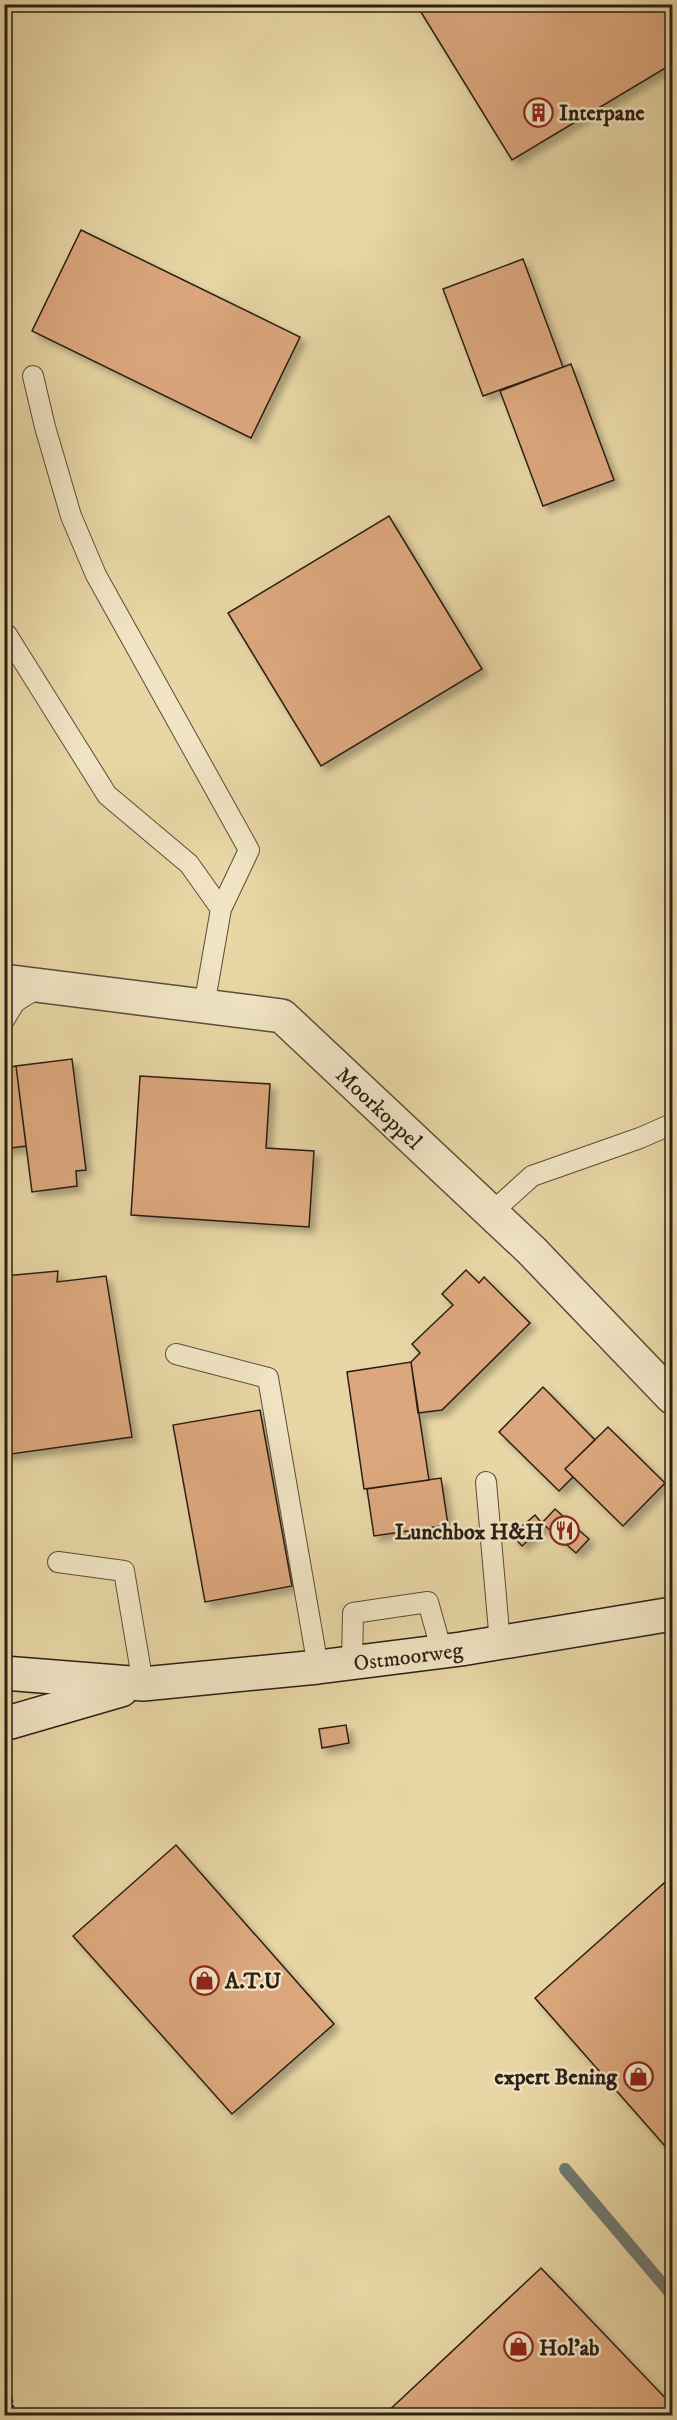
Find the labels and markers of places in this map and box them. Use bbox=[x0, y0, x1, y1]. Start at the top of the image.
building icon: Interpane bbox=[522, 96, 554, 128]
place label: Interpane bbox=[559, 100, 645, 127]
restaurant icon: Lunchbox H&H bbox=[549, 1515, 581, 1547]
place label: Lunchbox H&H bbox=[395, 1519, 544, 1546]
shop icon: A.T.U bbox=[188, 1964, 220, 1996]
place label: A.T.U bbox=[224, 1968, 281, 1995]
shop icon: expert Bening bbox=[622, 2060, 654, 2092]
place label: expert Bening bbox=[495, 2064, 618, 2091]
shop icon: Hol'ab bbox=[502, 2331, 534, 2363]
place label: Hol'ab bbox=[539, 2335, 599, 2362]

